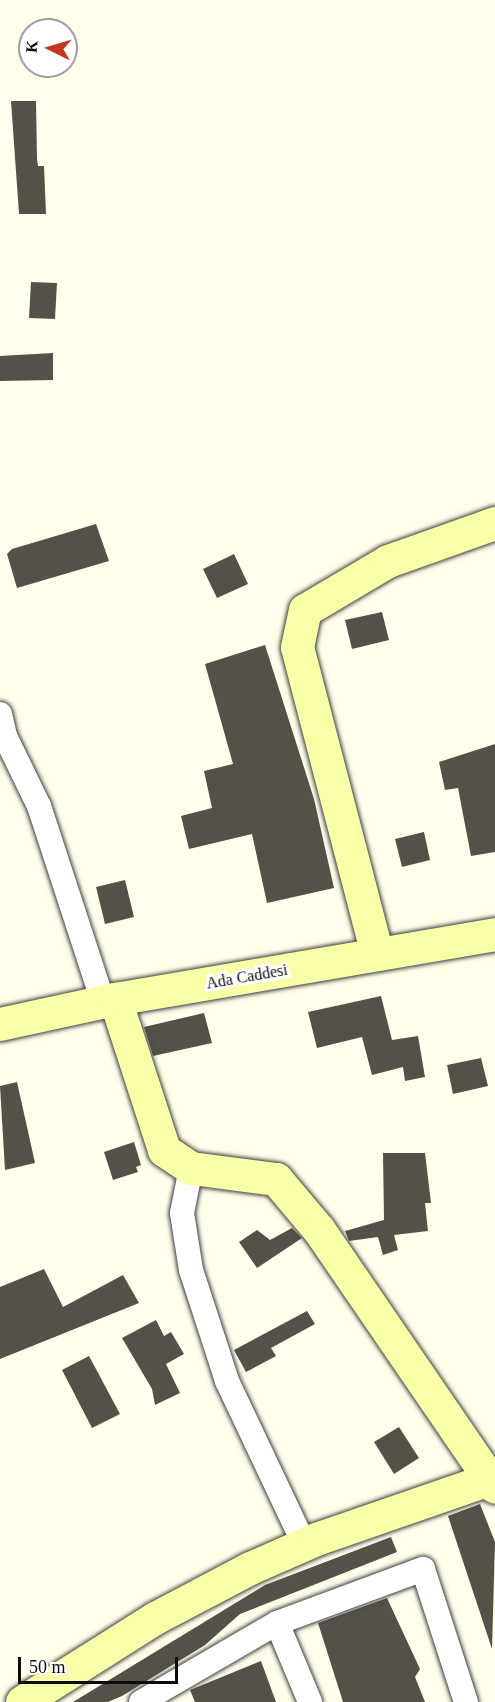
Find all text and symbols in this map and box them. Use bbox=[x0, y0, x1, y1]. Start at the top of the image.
north arrow bbox=[18, 18, 78, 78]
text: K bbox=[23, 40, 41, 54]
street label: Ada Caddesi bbox=[205, 960, 289, 994]
scale bar bbox=[21, 1645, 182, 1683]
text: 50 m bbox=[29, 1657, 66, 1677]

